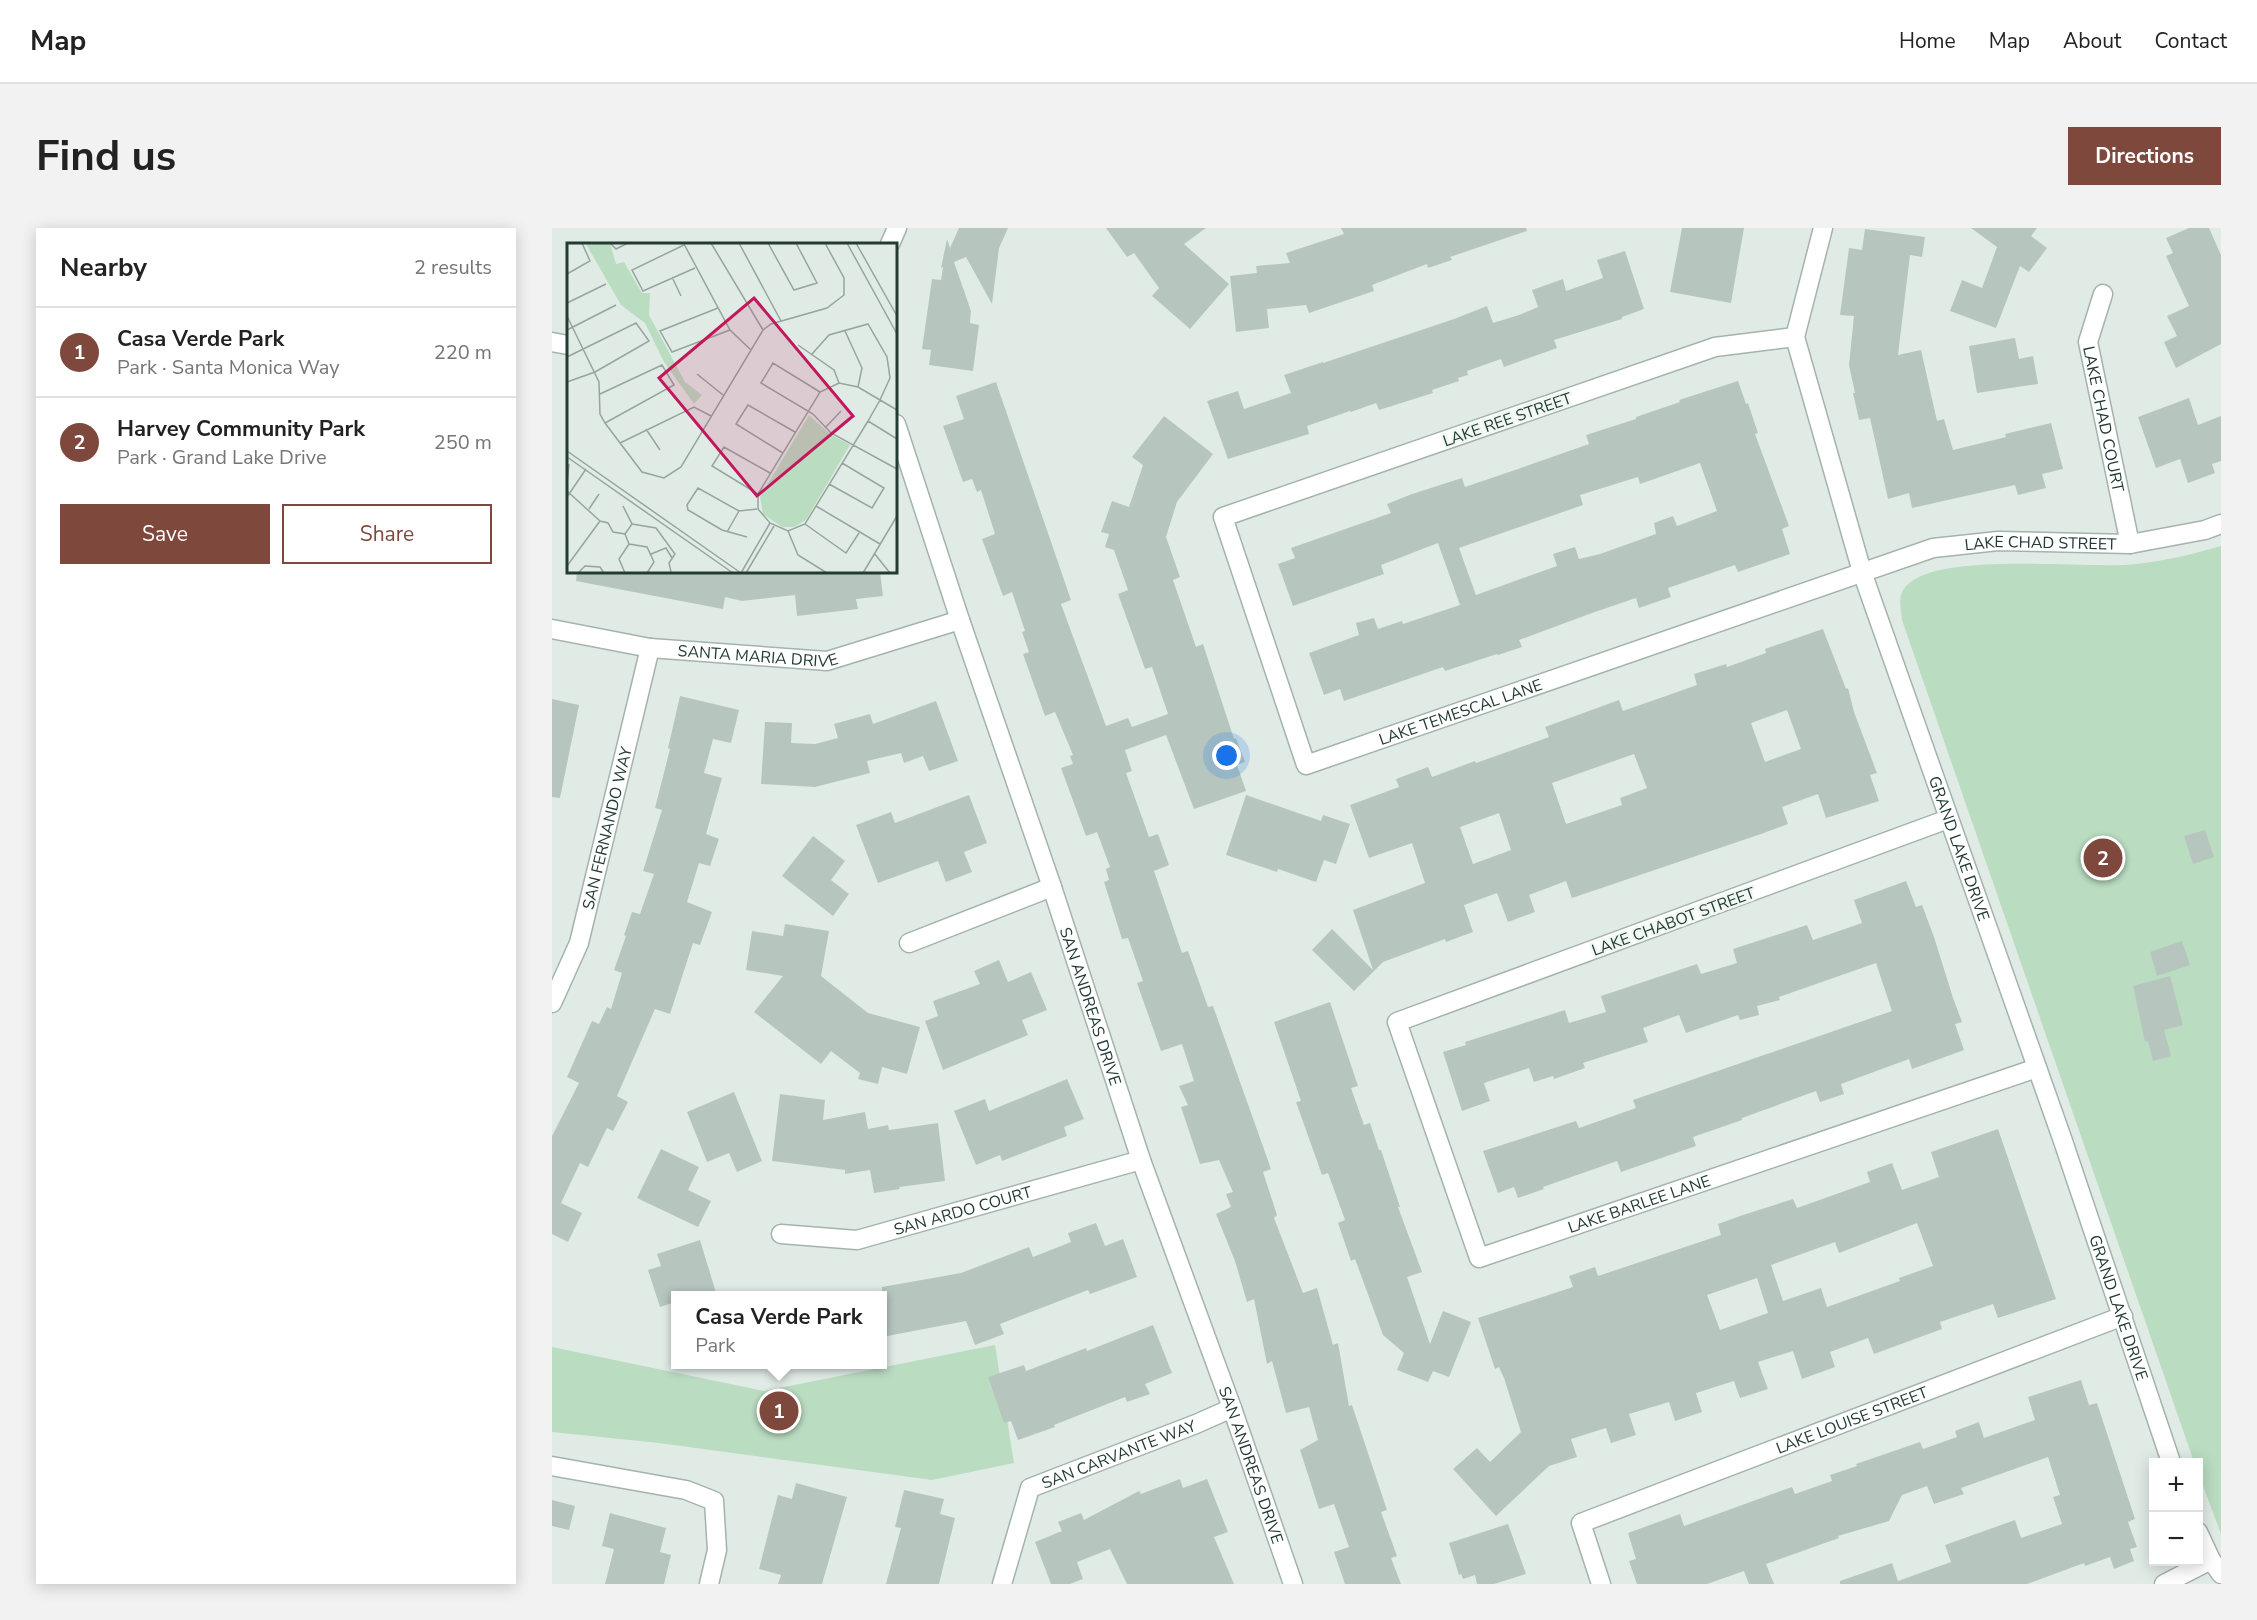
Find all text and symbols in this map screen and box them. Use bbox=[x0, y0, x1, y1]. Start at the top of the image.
text: Map bbox=[30, 22, 86, 60]
text: Home bbox=[1899, 27, 1956, 55]
text: Map bbox=[1989, 27, 2030, 55]
text: About bbox=[2063, 27, 2121, 55]
text: Contact bbox=[2154, 27, 2227, 55]
button: Directions bbox=[2068, 127, 2221, 185]
text: Find us bbox=[36, 128, 176, 185]
inset map bbox=[567, 243, 897, 573]
text: Nearby bbox=[60, 250, 147, 285]
text: 2 results bbox=[414, 254, 492, 281]
text: Casa Verde Park bbox=[117, 324, 284, 354]
text: 1 bbox=[74, 339, 86, 366]
text: 220 m bbox=[434, 339, 492, 366]
street label: LAKE CHAD COURT bbox=[2077, 344, 2129, 495]
text: Park · Santa Monica Way bbox=[117, 354, 340, 381]
street label: LAKE REE STREET bbox=[1440, 387, 1575, 452]
text: Harvey Community Park bbox=[117, 414, 365, 444]
text: 2 bbox=[74, 429, 86, 456]
text: 250 m bbox=[434, 429, 492, 456]
text: Park · Grand Lake Drive bbox=[117, 444, 327, 471]
button: Save bbox=[60, 504, 270, 564]
button: Share bbox=[282, 504, 492, 564]
street label: LAKE CHAD STREET bbox=[1963, 531, 2117, 557]
street label: SANTA MARIA DRIVE bbox=[677, 640, 841, 673]
street label: LAKE TEMESCAL LANE bbox=[1376, 674, 1545, 751]
your location bbox=[1212, 741, 1241, 770]
street label: SAN FERNANDO WAY bbox=[577, 744, 638, 912]
street label: GRAND LAKE DRIVE bbox=[1923, 773, 1994, 924]
pin: 2 bbox=[2084, 836, 2122, 880]
street label: LAKE CHABOT STREET bbox=[1589, 882, 1758, 962]
street label: SAN ANDREAS DRIVE bbox=[1054, 925, 1126, 1089]
street label: LAKE BARLEE LANE bbox=[1565, 1170, 1713, 1239]
street label: SAN ARDO COURT bbox=[891, 1181, 1035, 1241]
street label: GRAND LAKE DRIVE bbox=[2083, 1232, 2153, 1383]
popup bbox=[671, 1291, 887, 1369]
text: Casa Verde Park bbox=[695, 1302, 863, 1332]
text: Park bbox=[695, 1332, 735, 1359]
street label: LAKE LOUISE STREET bbox=[1773, 1381, 1932, 1460]
street label: SAN ANDREAS DRIVE bbox=[1213, 1383, 1288, 1547]
pin: 1 bbox=[760, 1388, 798, 1434]
street label: SAN CARVANTE WAY bbox=[1039, 1415, 1200, 1494]
map controls bbox=[2149, 1458, 2203, 1566]
button: + bbox=[2149, 1458, 2203, 1512]
button: − bbox=[2149, 1512, 2203, 1566]

